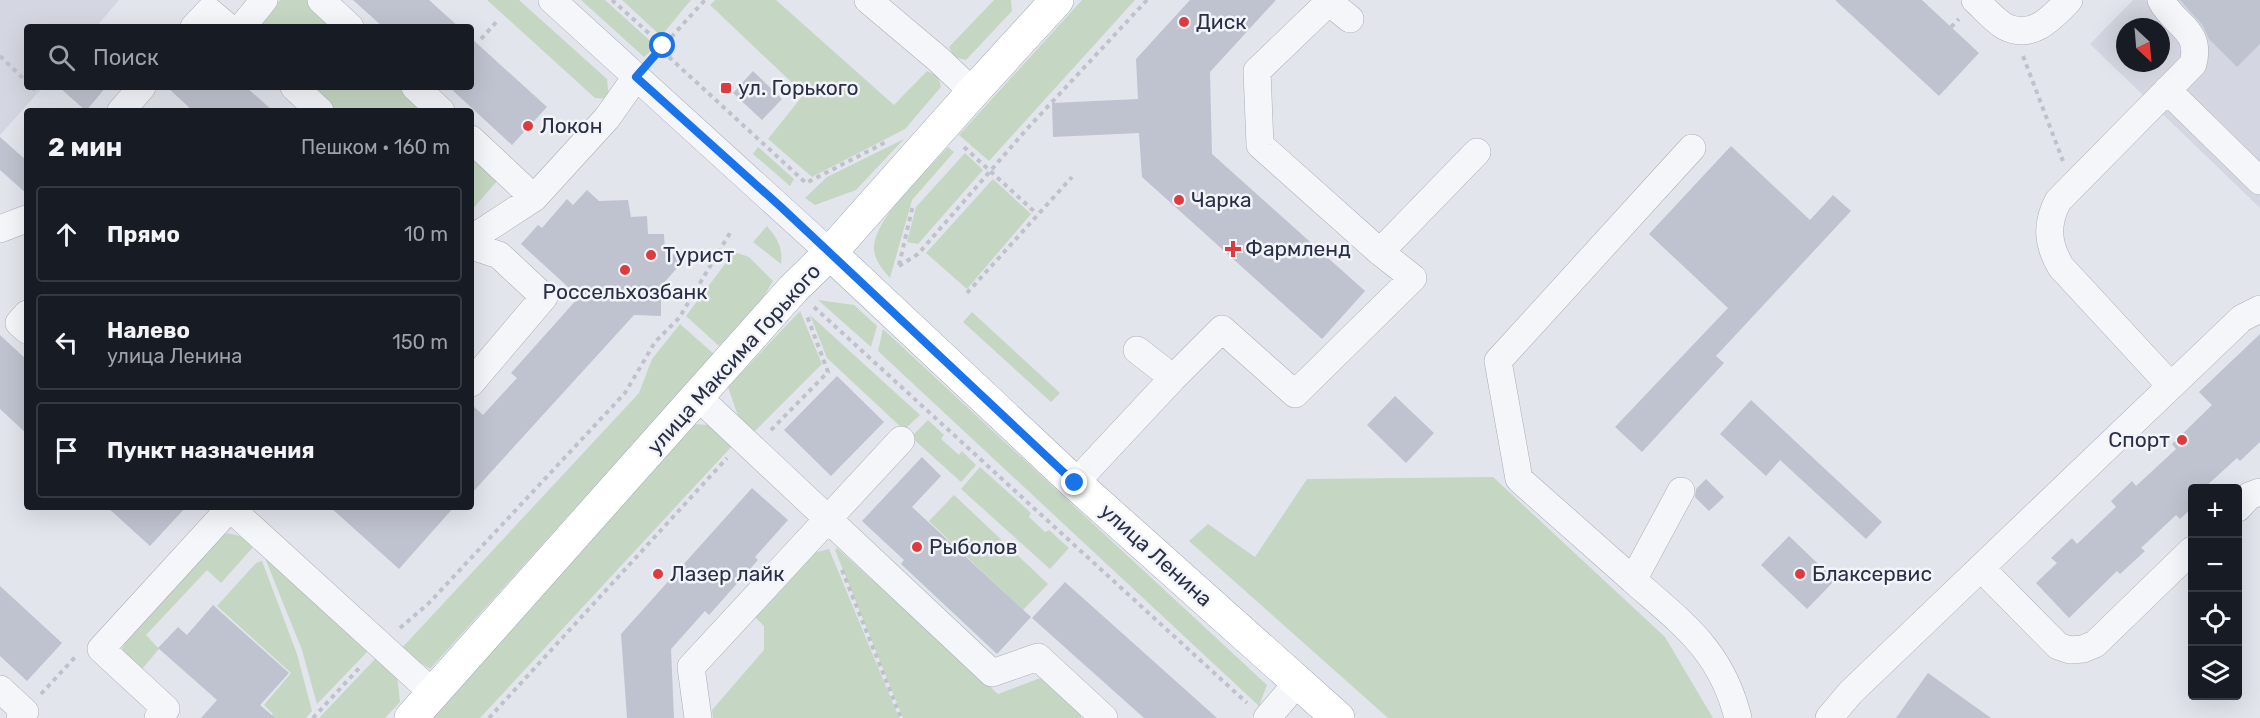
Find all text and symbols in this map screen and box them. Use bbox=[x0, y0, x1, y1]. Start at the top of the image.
place label: Диск bbox=[1196, 9, 1247, 34]
marker: Диск bbox=[1177, 15, 1191, 29]
north arrow bbox=[2116, 18, 2170, 72]
search box bbox=[24, 24, 474, 90]
route start bbox=[649, 32, 675, 58]
icon: search bbox=[45, 41, 78, 74]
text: Поиск bbox=[93, 44, 159, 71]
place label: ул. Горького bbox=[738, 75, 859, 100]
marker: ул. Горького bbox=[719, 81, 733, 95]
place label: Локон bbox=[540, 113, 602, 138]
marker: Локон bbox=[521, 119, 535, 133]
text: 2 мин bbox=[48, 132, 122, 163]
text: Пешком · 160 m bbox=[301, 135, 450, 159]
place label: Чарка bbox=[1191, 187, 1252, 212]
marker: Чарка bbox=[1172, 193, 1186, 207]
icon: ahead bbox=[50, 218, 83, 251]
text: Прямо bbox=[107, 221, 180, 248]
text: 10 m bbox=[404, 222, 448, 246]
place label: Фармленд bbox=[1245, 236, 1351, 261]
place label: Турист bbox=[663, 242, 735, 267]
marker: Фармленд bbox=[1226, 242, 1240, 256]
marker: Турист bbox=[644, 248, 658, 262]
street label: улица Максима Горького bbox=[642, 258, 826, 459]
marker: Россельхозбанк bbox=[618, 263, 632, 277]
place label: Россельхозбанк bbox=[542, 279, 708, 304]
text: Налево bbox=[107, 317, 190, 344]
icon: left bbox=[50, 326, 83, 359]
text: 150 m bbox=[392, 330, 448, 354]
text: улица Ленина bbox=[107, 344, 242, 368]
place label: Спорт bbox=[2108, 427, 2170, 452]
marker: Спорт bbox=[2175, 433, 2189, 447]
icon: arrive bbox=[50, 434, 83, 467]
text: Пункт назначения bbox=[107, 437, 315, 464]
route end bbox=[1061, 469, 1087, 495]
map controls bbox=[2188, 484, 2242, 700]
button: + bbox=[2188, 484, 2242, 538]
street label: улица Ленина bbox=[1095, 498, 1217, 611]
place label: Рыболов bbox=[929, 534, 1017, 559]
button: − bbox=[2188, 538, 2242, 592]
marker: Рыболов bbox=[910, 540, 924, 554]
place label: Лазер лайк bbox=[670, 561, 784, 586]
place label: Блаксервис bbox=[1812, 561, 1932, 586]
marker: Лазер лайк bbox=[651, 567, 665, 581]
marker: Блаксервис bbox=[1793, 567, 1807, 581]
button: locate bbox=[2188, 592, 2242, 646]
button: layers bbox=[2188, 646, 2242, 700]

